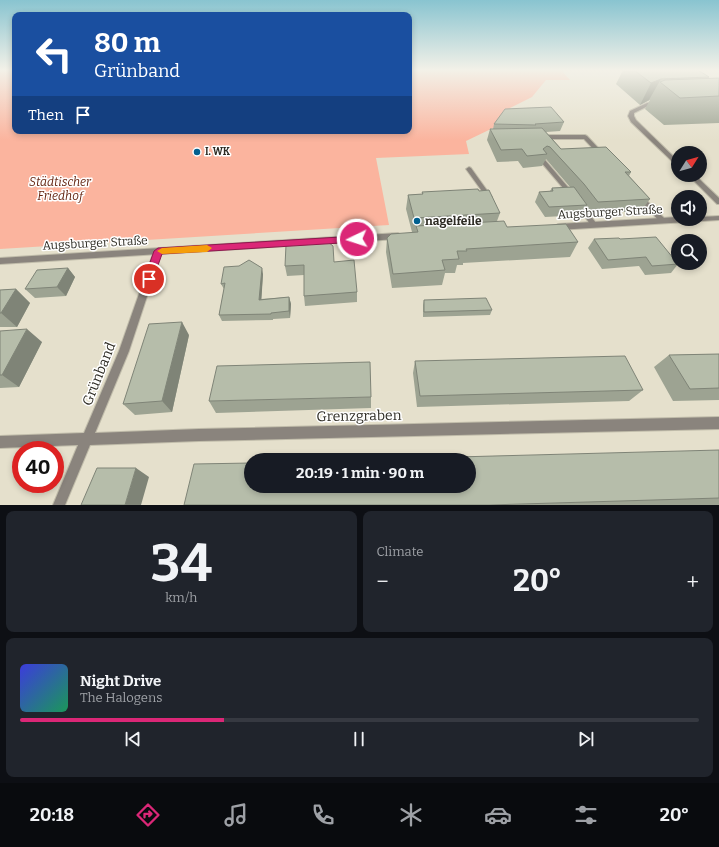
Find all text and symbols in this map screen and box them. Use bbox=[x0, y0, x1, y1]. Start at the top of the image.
text: 80 m bbox=[94, 26, 160, 59]
icon: left bbox=[28, 28, 80, 80]
text: Grünband bbox=[94, 60, 180, 82]
icon: arrive bbox=[72, 104, 94, 126]
text: Then bbox=[28, 106, 64, 124]
place label: I. WK bbox=[205, 146, 231, 158]
north arrow bbox=[671, 146, 707, 182]
map controls bbox=[671, 146, 707, 270]
marker: I. WK bbox=[192, 147, 202, 157]
park label: Städtischer Friedhof bbox=[29, 175, 92, 203]
button: sound bbox=[671, 190, 707, 226]
street label: Augsburger Straße bbox=[557, 202, 663, 222]
place label: nagelfeile bbox=[425, 214, 482, 228]
marker: nagelfeile bbox=[412, 216, 422, 226]
position arrow bbox=[336, 218, 378, 260]
street label: Augsburger Straße bbox=[42, 233, 148, 253]
button: search bbox=[671, 234, 707, 270]
pin bbox=[132, 262, 166, 296]
icon: arrive bbox=[138, 268, 160, 290]
street label: Grünband bbox=[79, 340, 119, 408]
street label: Grenzgraben bbox=[316, 407, 402, 425]
speed limit sign: 40 bbox=[12, 441, 64, 493]
text: 20:19 · 1 min · 90 m bbox=[296, 464, 424, 482]
text: 34 bbox=[150, 532, 212, 595]
text: Climate bbox=[377, 544, 423, 559]
text: 20° bbox=[513, 563, 562, 599]
text: − bbox=[377, 568, 389, 595]
text: + bbox=[686, 568, 699, 595]
text: km/h bbox=[165, 590, 197, 605]
text: Night Drive bbox=[80, 672, 161, 690]
text: The Halogens bbox=[80, 690, 162, 705]
icon: previous bbox=[122, 728, 144, 750]
icon: pause bbox=[348, 728, 370, 750]
icon: next bbox=[575, 728, 597, 750]
icon: directions bbox=[134, 801, 162, 829]
icon: music bbox=[222, 801, 250, 829]
icon: phone bbox=[309, 801, 337, 829]
icon: climate bbox=[397, 801, 425, 829]
icon: car bbox=[484, 801, 512, 829]
icon: filters bbox=[572, 801, 600, 829]
text: 20:18 bbox=[30, 804, 74, 826]
text: 20° bbox=[660, 804, 689, 826]

